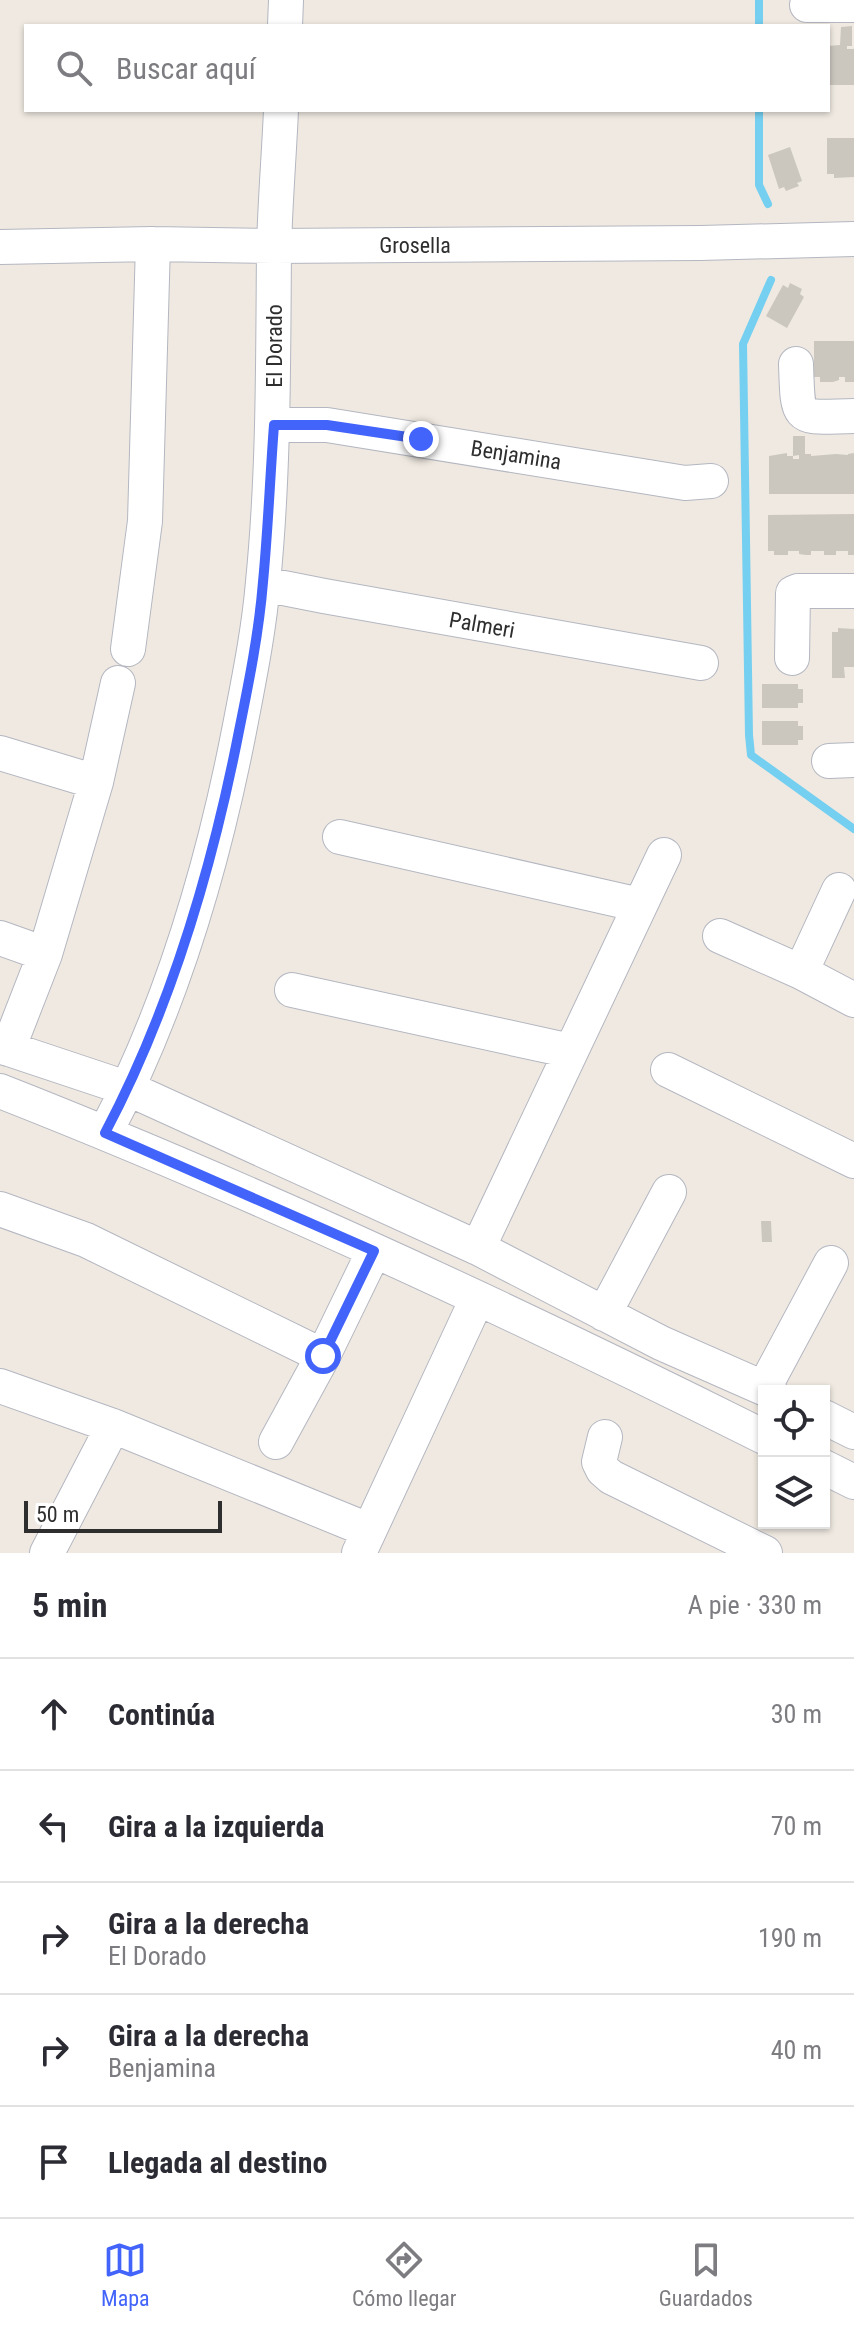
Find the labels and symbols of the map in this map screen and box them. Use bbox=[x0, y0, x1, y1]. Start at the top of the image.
street label: Grosella bbox=[379, 233, 451, 258]
street label: El Dorado bbox=[262, 304, 287, 388]
route end bbox=[403, 421, 439, 457]
street label: Benjamina bbox=[469, 436, 563, 474]
street label: Palmeri bbox=[447, 607, 517, 643]
route start bbox=[305, 1338, 341, 1374]
scale bar bbox=[24, 1497, 222, 1533]

